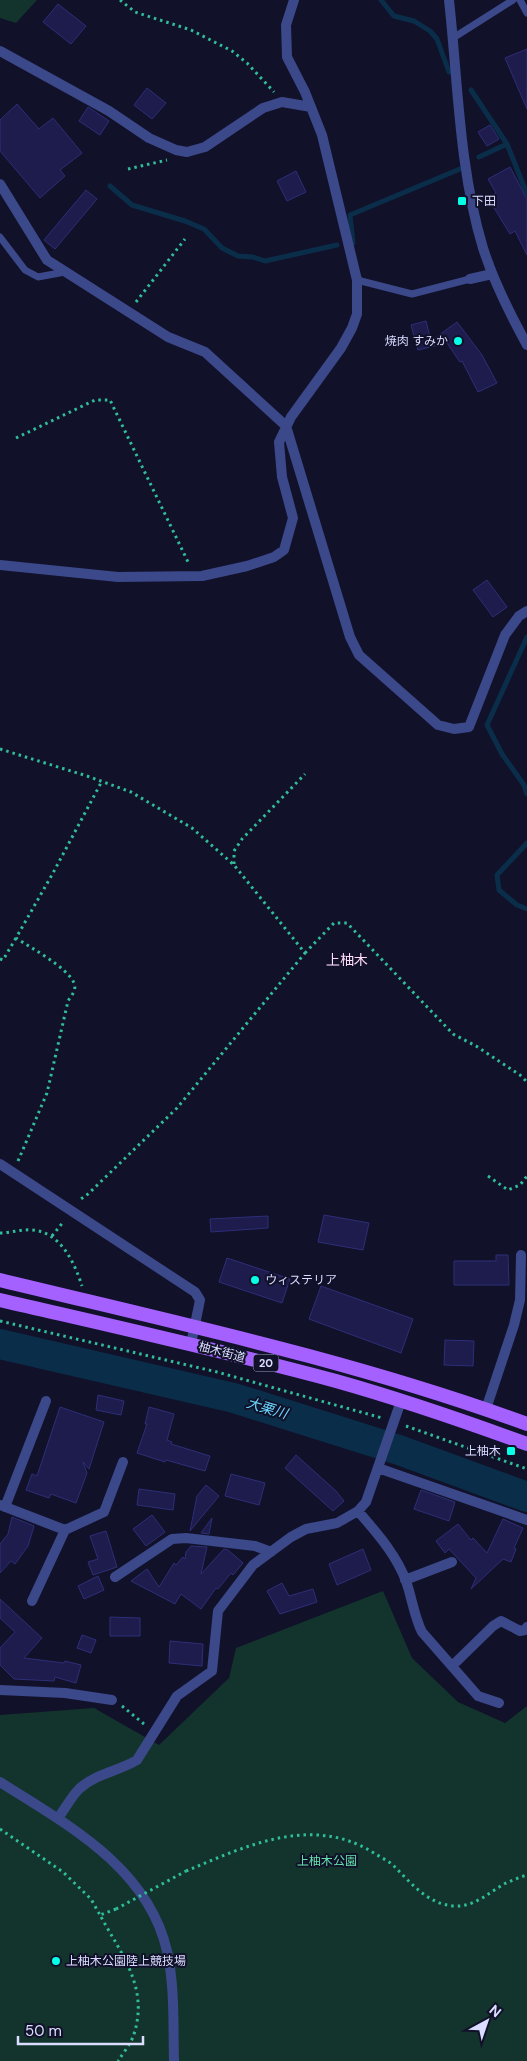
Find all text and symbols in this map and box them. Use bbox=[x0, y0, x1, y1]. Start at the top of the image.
place label: 下田 bbox=[472, 193, 496, 209]
marker: 下田 bbox=[456, 195, 468, 207]
place label: 焼肉 すみか bbox=[385, 333, 448, 349]
marker: 焼肉 すみか bbox=[452, 335, 464, 347]
district label: 上柚木 bbox=[326, 951, 368, 969]
place label: ウィステリア bbox=[265, 1272, 337, 1288]
marker: ウィステリア bbox=[249, 1274, 261, 1286]
street label: 柚木街道 bbox=[197, 1338, 247, 1366]
road number: 20 bbox=[254, 1355, 278, 1372]
water label: 大栗川 bbox=[244, 1393, 292, 1423]
place label: 上柚木 bbox=[465, 1443, 501, 1459]
marker: 上柚木 bbox=[505, 1445, 517, 1457]
park label: 上柚木公園 bbox=[297, 1853, 357, 1869]
place label: 上柚木公園陸上競技場 bbox=[66, 1953, 186, 1969]
marker: 上柚木公園陸上競技場 bbox=[50, 1955, 62, 1967]
north arrow bbox=[462, 1996, 512, 2046]
text: N bbox=[486, 2001, 505, 2021]
scale bar bbox=[18, 2014, 142, 2046]
text: 50 m bbox=[25, 2021, 62, 2041]

